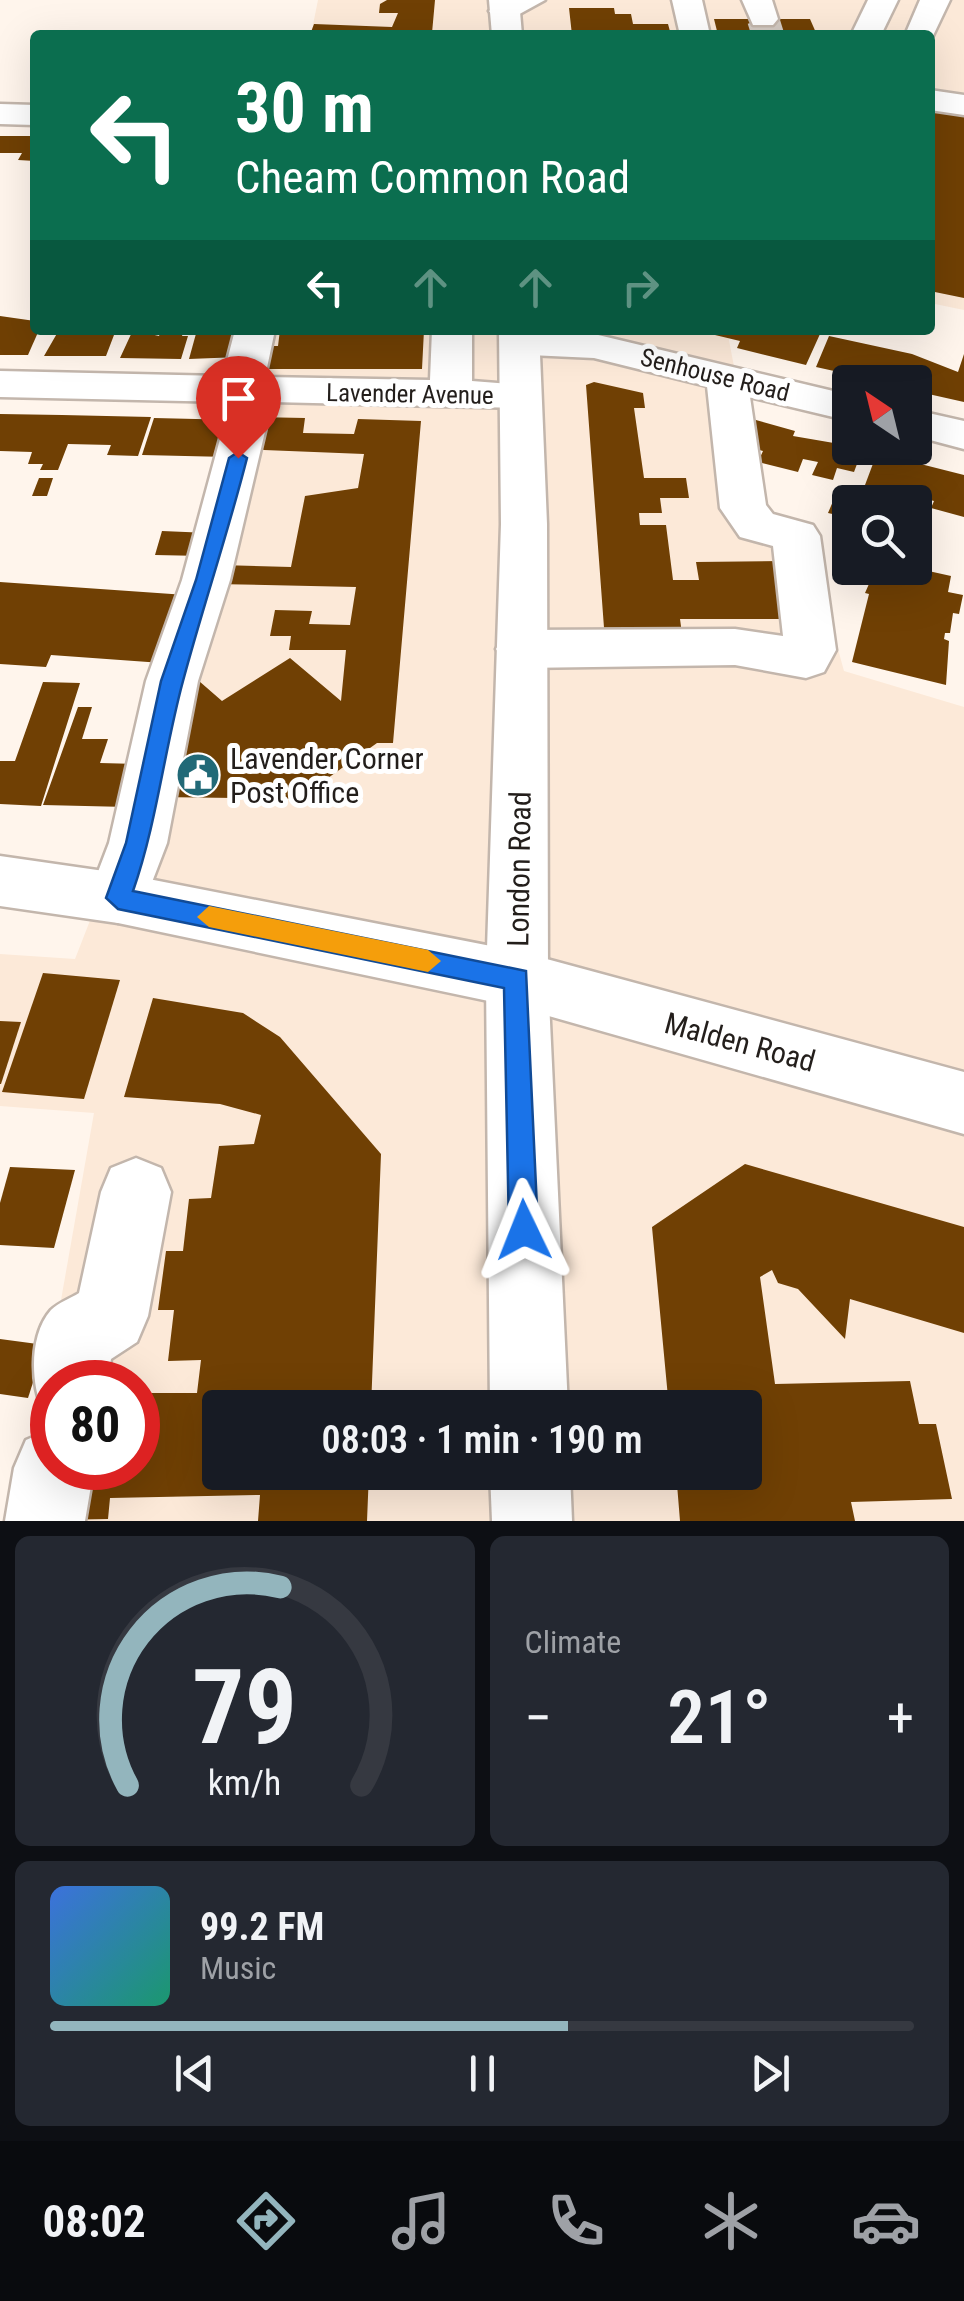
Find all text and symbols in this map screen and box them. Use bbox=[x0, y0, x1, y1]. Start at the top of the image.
text: 30 m bbox=[235, 67, 374, 149]
icon: left bbox=[70, 70, 200, 200]
text: Cheam Common Road bbox=[235, 151, 630, 204]
icon: left bbox=[298, 260, 353, 315]
icon: ahead bbox=[403, 260, 458, 315]
icon: ahead bbox=[508, 260, 563, 315]
icon: right bbox=[613, 260, 668, 315]
street label: Senhouse Road bbox=[637, 342, 793, 408]
pin bbox=[196, 356, 281, 459]
north arrow bbox=[832, 365, 932, 465]
map controls bbox=[832, 365, 932, 585]
icon: arrive bbox=[211, 371, 266, 426]
street label: Lavender Avenue bbox=[326, 378, 494, 410]
button: search bbox=[832, 485, 932, 585]
place label: Lavender Corner Post Office bbox=[230, 741, 424, 810]
public building icon: Lavender Corner Post Office bbox=[175, 752, 221, 798]
street label: London Road bbox=[500, 791, 538, 947]
street label: Malden Road bbox=[661, 1005, 819, 1079]
position arrow bbox=[472, 1178, 576, 1282]
speed limit sign: 80 bbox=[30, 1360, 160, 1490]
text: 08:03 · 1 min · 190 m bbox=[322, 1418, 642, 1462]
text: Climate bbox=[525, 1623, 621, 1661]
text: 79 bbox=[192, 1647, 297, 1768]
text: 21° bbox=[667, 1673, 772, 1761]
text: − bbox=[525, 1686, 552, 1750]
text: + bbox=[887, 1686, 914, 1750]
text: km/h bbox=[208, 1762, 282, 1804]
text: 99.2 FM bbox=[200, 1905, 324, 1949]
text: Music bbox=[200, 1949, 276, 1987]
icon: previous bbox=[167, 2046, 222, 2101]
icon: pause bbox=[455, 2046, 510, 2101]
icon: next bbox=[743, 2046, 798, 2101]
icon: directions bbox=[231, 2186, 301, 2256]
icon: music bbox=[386, 2186, 456, 2256]
icon: phone bbox=[541, 2186, 611, 2256]
icon: climate bbox=[696, 2186, 766, 2256]
icon: car bbox=[851, 2186, 921, 2256]
text: 08:02 bbox=[43, 2195, 146, 2248]

